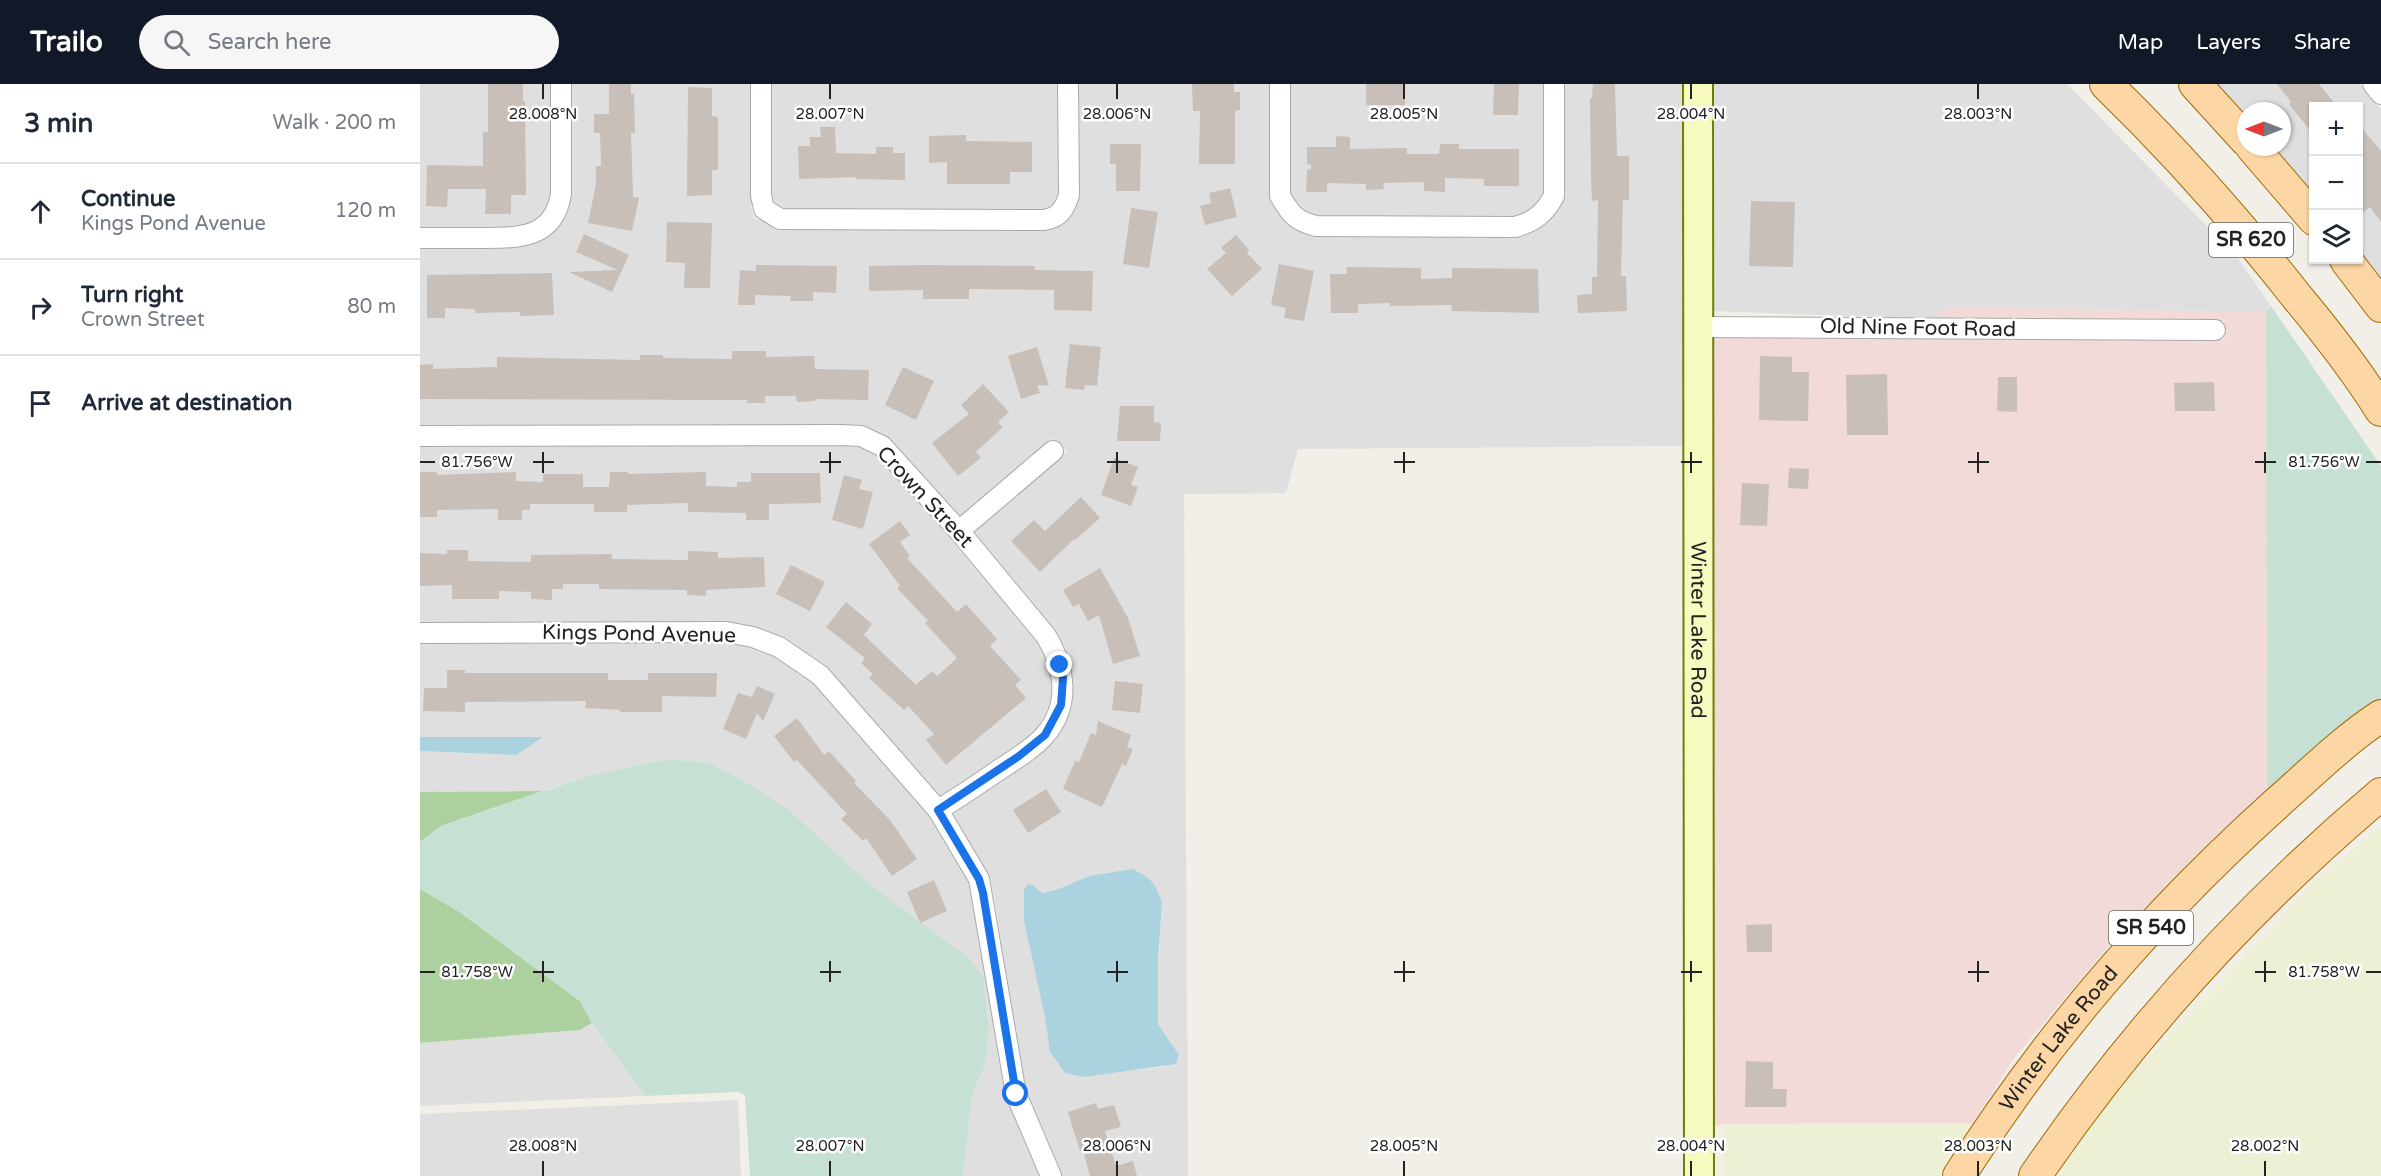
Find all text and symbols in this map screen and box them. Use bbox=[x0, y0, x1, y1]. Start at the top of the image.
search box bbox=[139, 15, 559, 69]
text: Trailo bbox=[30, 25, 103, 59]
icon: search bbox=[160, 26, 193, 59]
text: Search here bbox=[208, 29, 332, 55]
text: Map bbox=[2118, 30, 2163, 55]
text: Layers bbox=[2196, 30, 2261, 55]
text: Share bbox=[2294, 30, 2351, 55]
north arrow bbox=[2237, 102, 2291, 156]
map controls bbox=[2309, 102, 2363, 264]
button: + bbox=[2309, 102, 2363, 156]
text: 28.008°N bbox=[509, 105, 577, 123]
text: 28.007°N bbox=[795, 105, 865, 123]
text: 28.006°N bbox=[1083, 105, 1151, 123]
text: 28.005°N bbox=[1370, 105, 1438, 123]
text: 28.004°N bbox=[1657, 105, 1725, 123]
text: 28.003°N bbox=[1944, 105, 2012, 123]
text: 3 min bbox=[24, 108, 93, 139]
text: Walk · 200 m bbox=[273, 111, 396, 135]
button: − bbox=[2309, 156, 2363, 210]
text: Continue bbox=[81, 186, 176, 212]
icon: ahead bbox=[24, 195, 57, 228]
text: 120 m bbox=[335, 199, 396, 223]
button: layers bbox=[2309, 210, 2363, 264]
text: Kings Pond Avenue bbox=[81, 212, 266, 236]
road number: SR 620 bbox=[2209, 223, 2293, 257]
text: Turn right bbox=[81, 282, 183, 308]
icon: right bbox=[24, 291, 57, 324]
text: 80 m bbox=[347, 295, 396, 319]
text: Crown Street bbox=[81, 308, 205, 332]
street label: Old Nine Foot Road bbox=[1820, 314, 2016, 342]
icon: arrive bbox=[24, 387, 57, 420]
text: Arrive at destination bbox=[81, 390, 292, 416]
street label: Crown Street bbox=[872, 441, 978, 553]
text: 81.756°W bbox=[441, 453, 513, 471]
text: 81.756°W bbox=[2288, 453, 2360, 471]
street label: Winter Lake Road bbox=[1686, 541, 1711, 719]
street label: Kings Pond Avenue bbox=[542, 620, 736, 648]
route end bbox=[1046, 651, 1072, 677]
road number: SR 540 bbox=[2109, 911, 2193, 945]
street label: Winter Lake Road bbox=[1994, 961, 2123, 1116]
text: 81.758°W bbox=[441, 963, 513, 981]
text: 81.758°W bbox=[2288, 963, 2360, 981]
route start bbox=[1002, 1080, 1028, 1106]
text: 28.008°N bbox=[509, 1137, 577, 1155]
text: 28.007°N bbox=[795, 1137, 865, 1155]
text: 28.006°N bbox=[1083, 1137, 1151, 1155]
text: 28.005°N bbox=[1370, 1137, 1438, 1155]
text: 28.004°N bbox=[1657, 1137, 1725, 1155]
text: 28.003°N bbox=[1944, 1137, 2012, 1155]
text: 28.002°N bbox=[2231, 1137, 2299, 1155]

